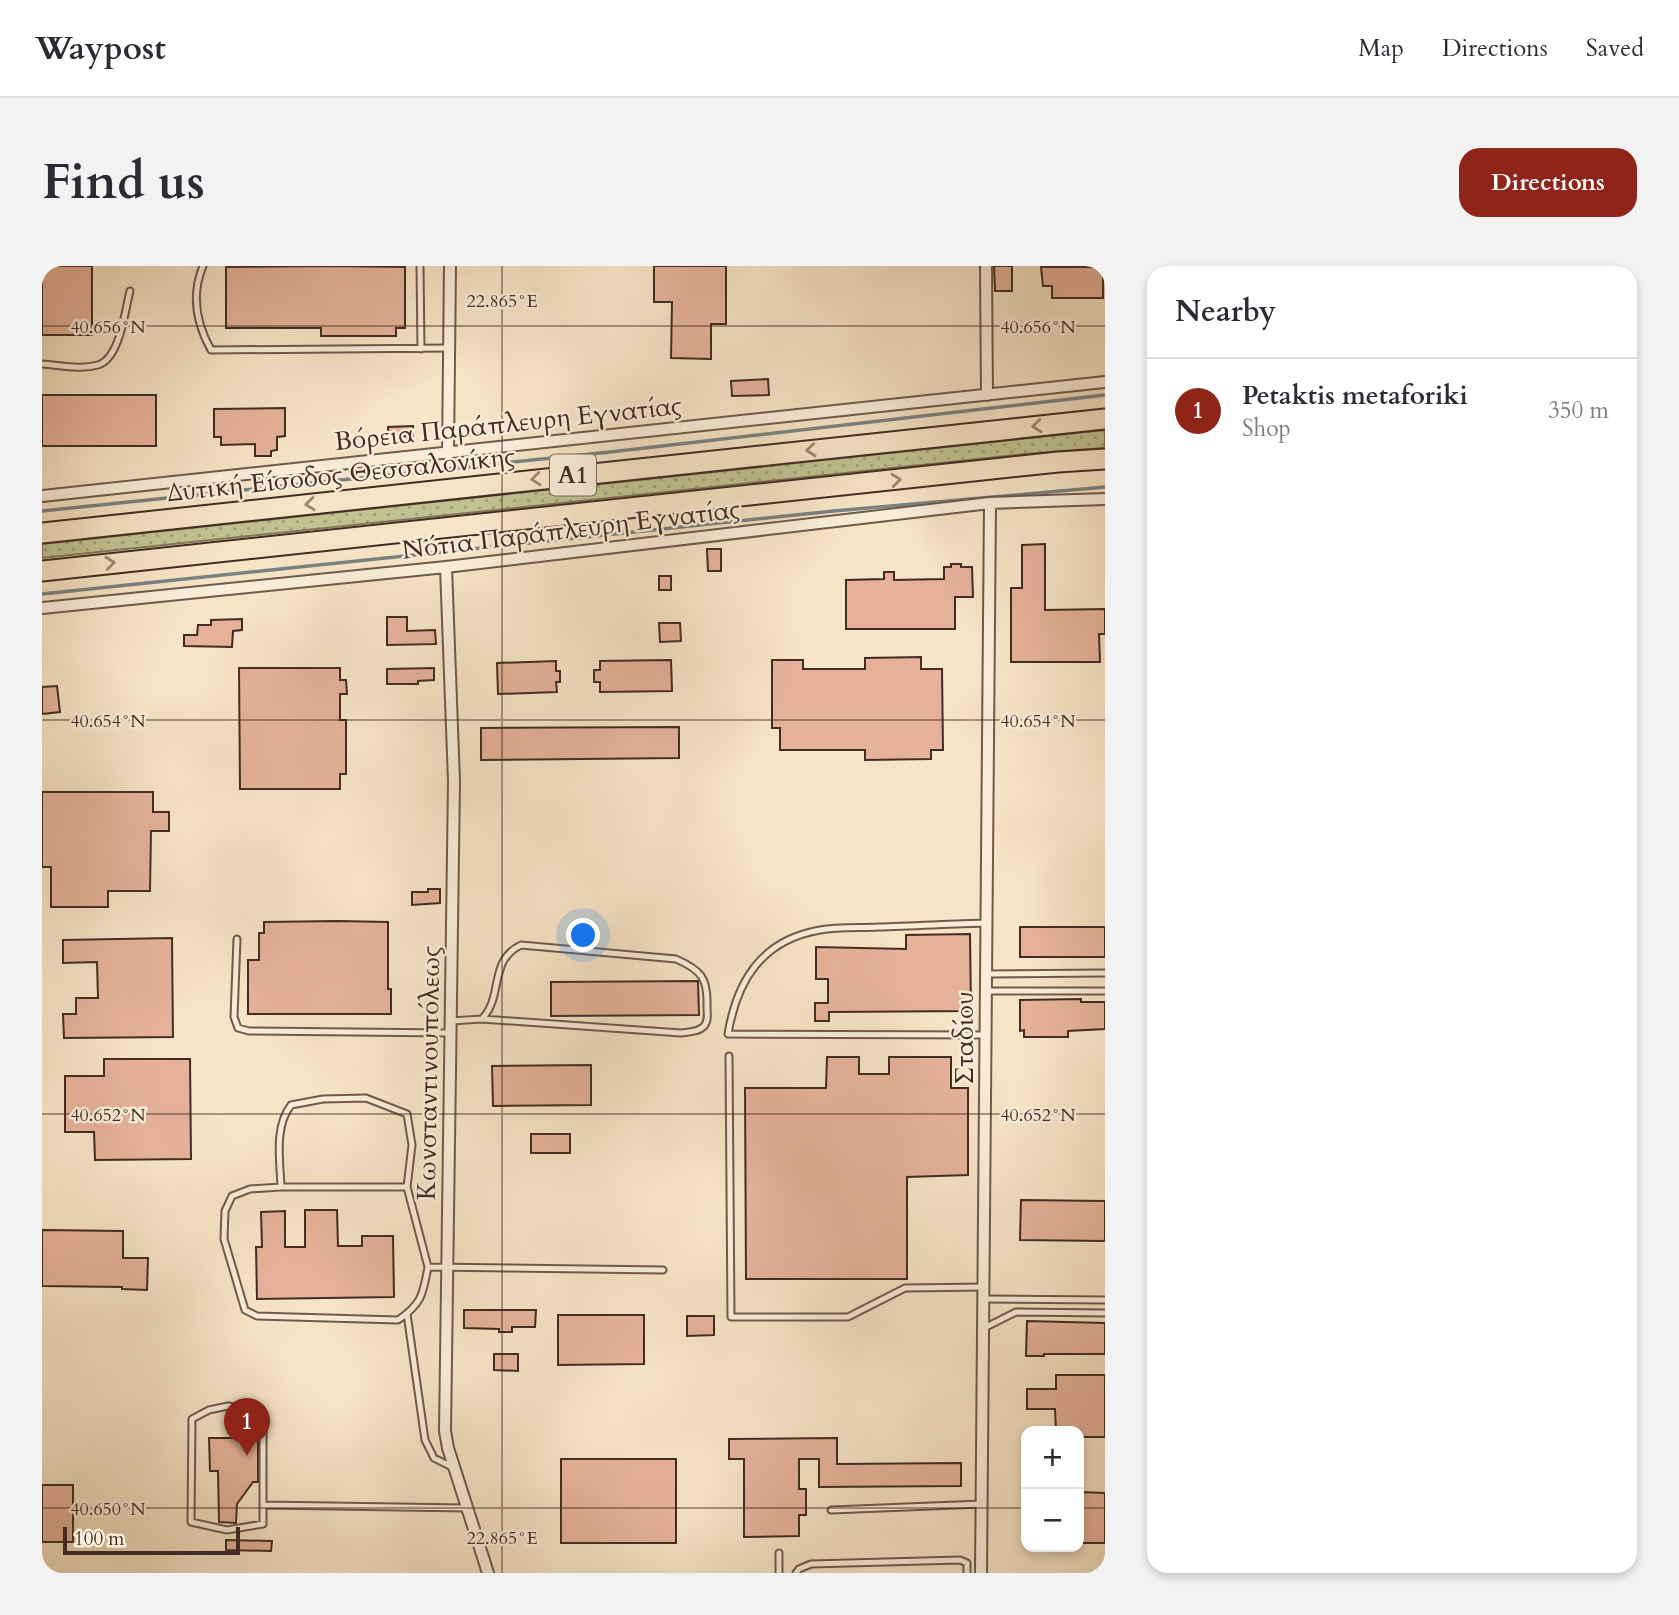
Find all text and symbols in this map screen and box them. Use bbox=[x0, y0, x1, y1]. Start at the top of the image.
text: Waypost bbox=[35, 26, 166, 71]
text: Map bbox=[1358, 32, 1404, 65]
text: Directions bbox=[1442, 32, 1548, 65]
text: Saved bbox=[1586, 32, 1644, 65]
button: Directions bbox=[1459, 148, 1637, 217]
text: Find us bbox=[42, 149, 205, 216]
text: 22.865°E bbox=[467, 289, 538, 314]
text: Nearby bbox=[1175, 291, 1276, 332]
text: 40.656°N bbox=[70, 315, 146, 340]
text: 40.656°N bbox=[1000, 315, 1076, 340]
text: Petaktis metaforiki bbox=[1242, 378, 1468, 413]
street label: Βόρεια Παράπλευρη Εγνατίας bbox=[333, 388, 684, 459]
text: 1 bbox=[1192, 395, 1204, 426]
text: 350 m bbox=[1548, 395, 1609, 426]
text: Shop bbox=[1242, 413, 1291, 444]
one-way arrow bbox=[1031, 418, 1042, 433]
street label: Δυτική Είσοδος Θεσσαλονίκης bbox=[165, 439, 517, 510]
one-way arrow bbox=[805, 442, 816, 457]
road number: Α1 bbox=[550, 454, 596, 496]
one-way arrow bbox=[530, 472, 542, 487]
one-way arrow bbox=[891, 472, 902, 487]
street label: Νότια Παράπλευρη Εγνατίας bbox=[400, 491, 742, 568]
one-way arrow bbox=[304, 496, 315, 511]
one-way arrow bbox=[104, 556, 116, 571]
text: 40.654°N bbox=[70, 709, 146, 734]
text: 40.654°N bbox=[1000, 709, 1076, 734]
your location bbox=[566, 918, 600, 952]
street label: Κωνσταντινουπόλεως bbox=[409, 945, 448, 1201]
street label: Σταδίου bbox=[947, 991, 982, 1085]
text: 40.652°N bbox=[70, 1103, 146, 1128]
text: 40.652°N bbox=[1000, 1103, 1076, 1128]
pin: 1 bbox=[224, 1398, 270, 1456]
map controls bbox=[1021, 1426, 1084, 1552]
button: + bbox=[1021, 1426, 1084, 1489]
button: − bbox=[1021, 1489, 1084, 1552]
text: 40.650°N bbox=[70, 1497, 146, 1522]
scale bar bbox=[63, 1524, 240, 1556]
text: 100 m bbox=[74, 1526, 124, 1552]
text: 22.865°E bbox=[467, 1526, 538, 1551]

